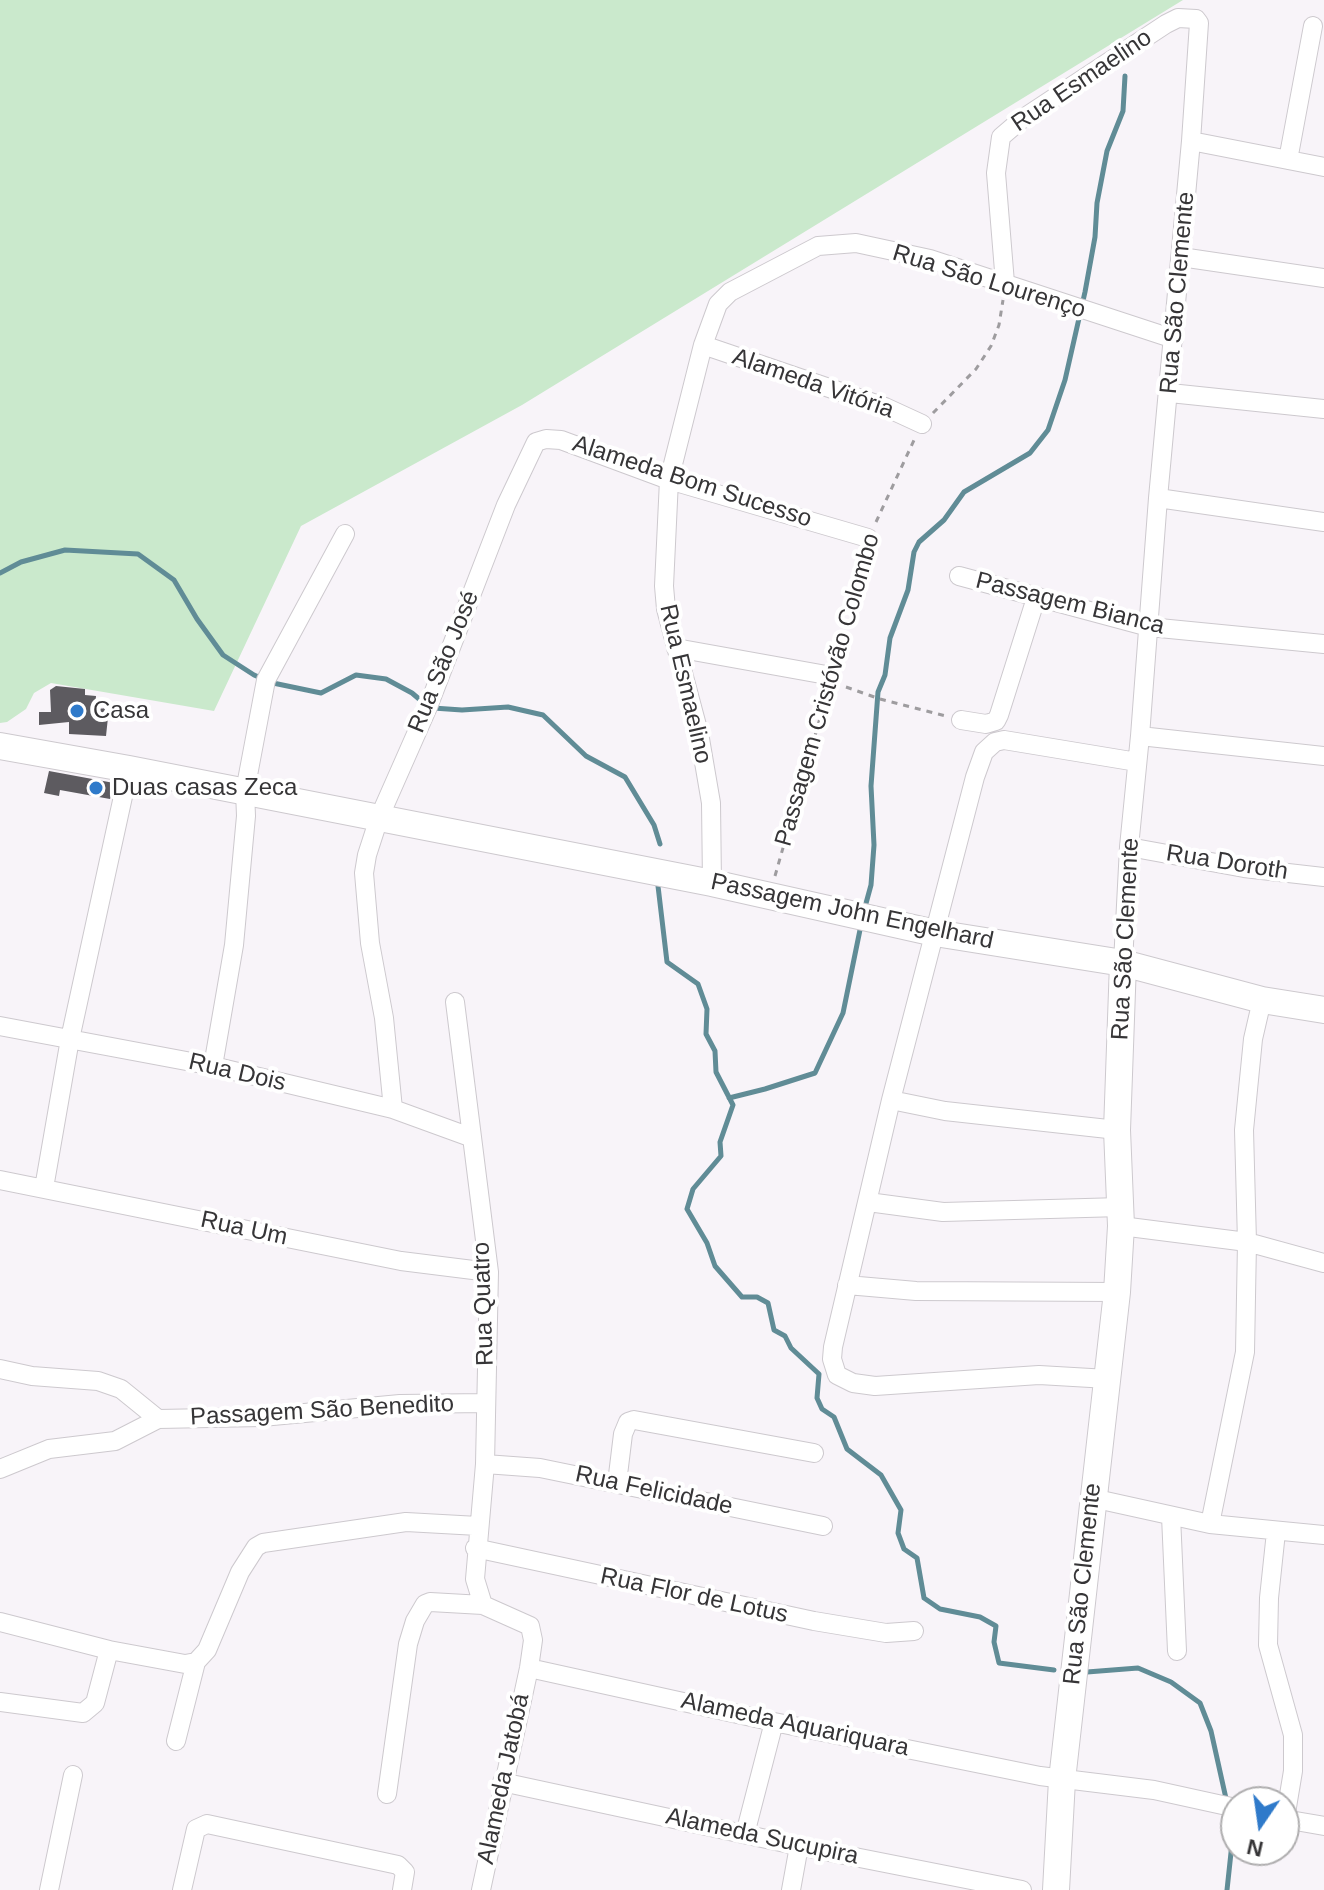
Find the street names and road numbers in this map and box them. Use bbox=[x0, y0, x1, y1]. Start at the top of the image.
street label: Rua Esmaelino bbox=[1006, 24, 1158, 138]
street label: Rua São Clemente bbox=[1155, 191, 1201, 395]
street label: Rua São Lourenço bbox=[889, 239, 1089, 325]
street label: Alameda Vitória bbox=[728, 343, 898, 425]
street label: Alameda Bom Sucesso bbox=[569, 430, 815, 534]
street label: Passagem Cristóvão Colombo bbox=[769, 530, 887, 850]
street label: Passagem Bianca bbox=[973, 567, 1167, 641]
street label: Rua São José bbox=[402, 587, 486, 737]
street label: Rua Esmaelino bbox=[653, 601, 717, 767]
street label: Rua São Clemente bbox=[1106, 837, 1146, 1041]
street label: Rua Doroth bbox=[1164, 839, 1290, 887]
street label: Passagem John Engelhard bbox=[708, 868, 996, 956]
street label: Rua Dois bbox=[186, 1048, 288, 1098]
street label: Rua Um bbox=[198, 1206, 290, 1252]
street label: Rua Quatro bbox=[467, 1242, 501, 1366]
street label: Passagem São Benedito bbox=[189, 1390, 455, 1432]
street label: Rua Felicidade bbox=[573, 1460, 735, 1522]
street label: Rua São Clemente bbox=[1058, 1482, 1108, 1686]
street label: Rua Flor de Lotus bbox=[598, 1562, 790, 1630]
street label: Alameda Aquariquara bbox=[678, 1687, 912, 1763]
street label: Alameda Jatobá bbox=[472, 1691, 536, 1867]
street label: Alameda Sucupira bbox=[663, 1803, 861, 1871]

